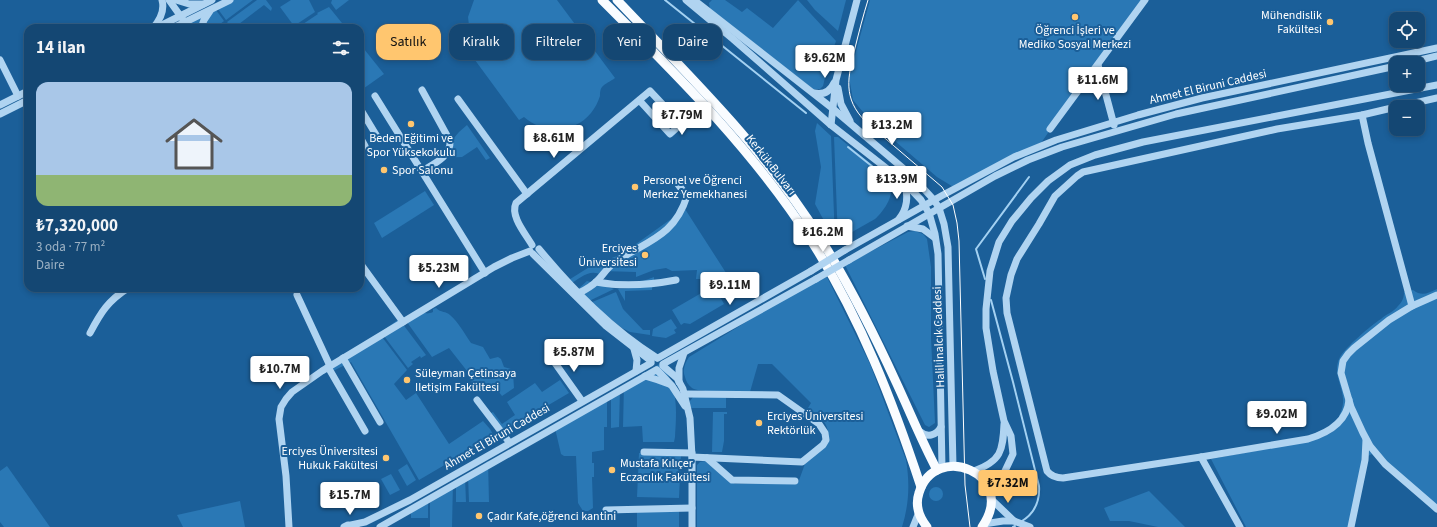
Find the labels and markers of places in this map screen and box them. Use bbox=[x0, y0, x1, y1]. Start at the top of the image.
place label: Mühendislik Fakültesi bbox=[1261, 7, 1322, 38]
marker: Öğrenci İşleri ve Mediko Sosyal Merkezi bbox=[1070, 12, 1080, 22]
marker: Mühendislik Fakültesi bbox=[1325, 17, 1335, 27]
place label: Öğrenci İşleri ve Mediko Sosyal Merkezi bbox=[1019, 22, 1131, 53]
pin: ₺9.62M bbox=[792, 45, 858, 79]
pin: ₺11.6M bbox=[1065, 67, 1131, 101]
pin: ₺7.79M bbox=[649, 102, 715, 136]
pin: ₺13.2M bbox=[859, 112, 925, 146]
marker: Beden Eğitimi ve Spor Yüksekokulu bbox=[406, 119, 416, 129]
pin: ₺8.61M bbox=[521, 125, 587, 159]
place label: Beden Eğitimi ve Spor Yüksekokulu bbox=[366, 130, 456, 161]
place label: Spor Salonu bbox=[392, 162, 453, 179]
marker: Spor Salonu bbox=[379, 165, 389, 175]
pin: ₺13.9M bbox=[864, 166, 930, 200]
place label: Personel ve Öğrenci Merkez Yemekhanesi bbox=[643, 172, 747, 203]
marker: Personel ve Öğrenci Merkez Yemekhanesi bbox=[630, 182, 640, 192]
pin: ₺16.2M bbox=[790, 219, 856, 253]
place label: Erciyes Üniversitesi bbox=[578, 240, 637, 271]
marker: Erciyes Üniversitesi bbox=[640, 250, 650, 260]
pin: ₺5.23M bbox=[406, 255, 472, 289]
pin: ₺9.11M bbox=[697, 272, 763, 306]
pin: ₺5.87M bbox=[541, 339, 607, 373]
pin: ₺10.7M bbox=[247, 356, 313, 390]
place label: Süleyman Çetinsaya Iletişim Fakültesi bbox=[415, 365, 516, 396]
marker: Süleyman Çetinsaya Iletişim Fakültesi bbox=[402, 375, 412, 385]
pin: ₺9.02M bbox=[1244, 401, 1310, 435]
place label: Erciyes Üniversitesi Rektörlük bbox=[767, 408, 863, 439]
marker: Erciyes Üniversitesi Rektörlük bbox=[754, 418, 764, 428]
place label: Erciyes Üniversitesi Hukuk Fakültesi bbox=[282, 443, 378, 474]
marker: Erciyes Üniversitesi Hukuk Fakültesi bbox=[381, 453, 391, 463]
place label: Mustafa Kılıçer Eczacılık Fakültesi bbox=[620, 455, 710, 486]
marker: Mustafa Kılıçer Eczacılık Fakültesi bbox=[607, 465, 617, 475]
pin: ₺7.32M bbox=[975, 470, 1041, 504]
pin: ₺15.7M bbox=[317, 482, 383, 516]
place label: Çadır Kafe,öğrenci kantini bbox=[487, 508, 616, 525]
marker: Çadır Kafe,öğrenci kantini bbox=[474, 511, 484, 521]

